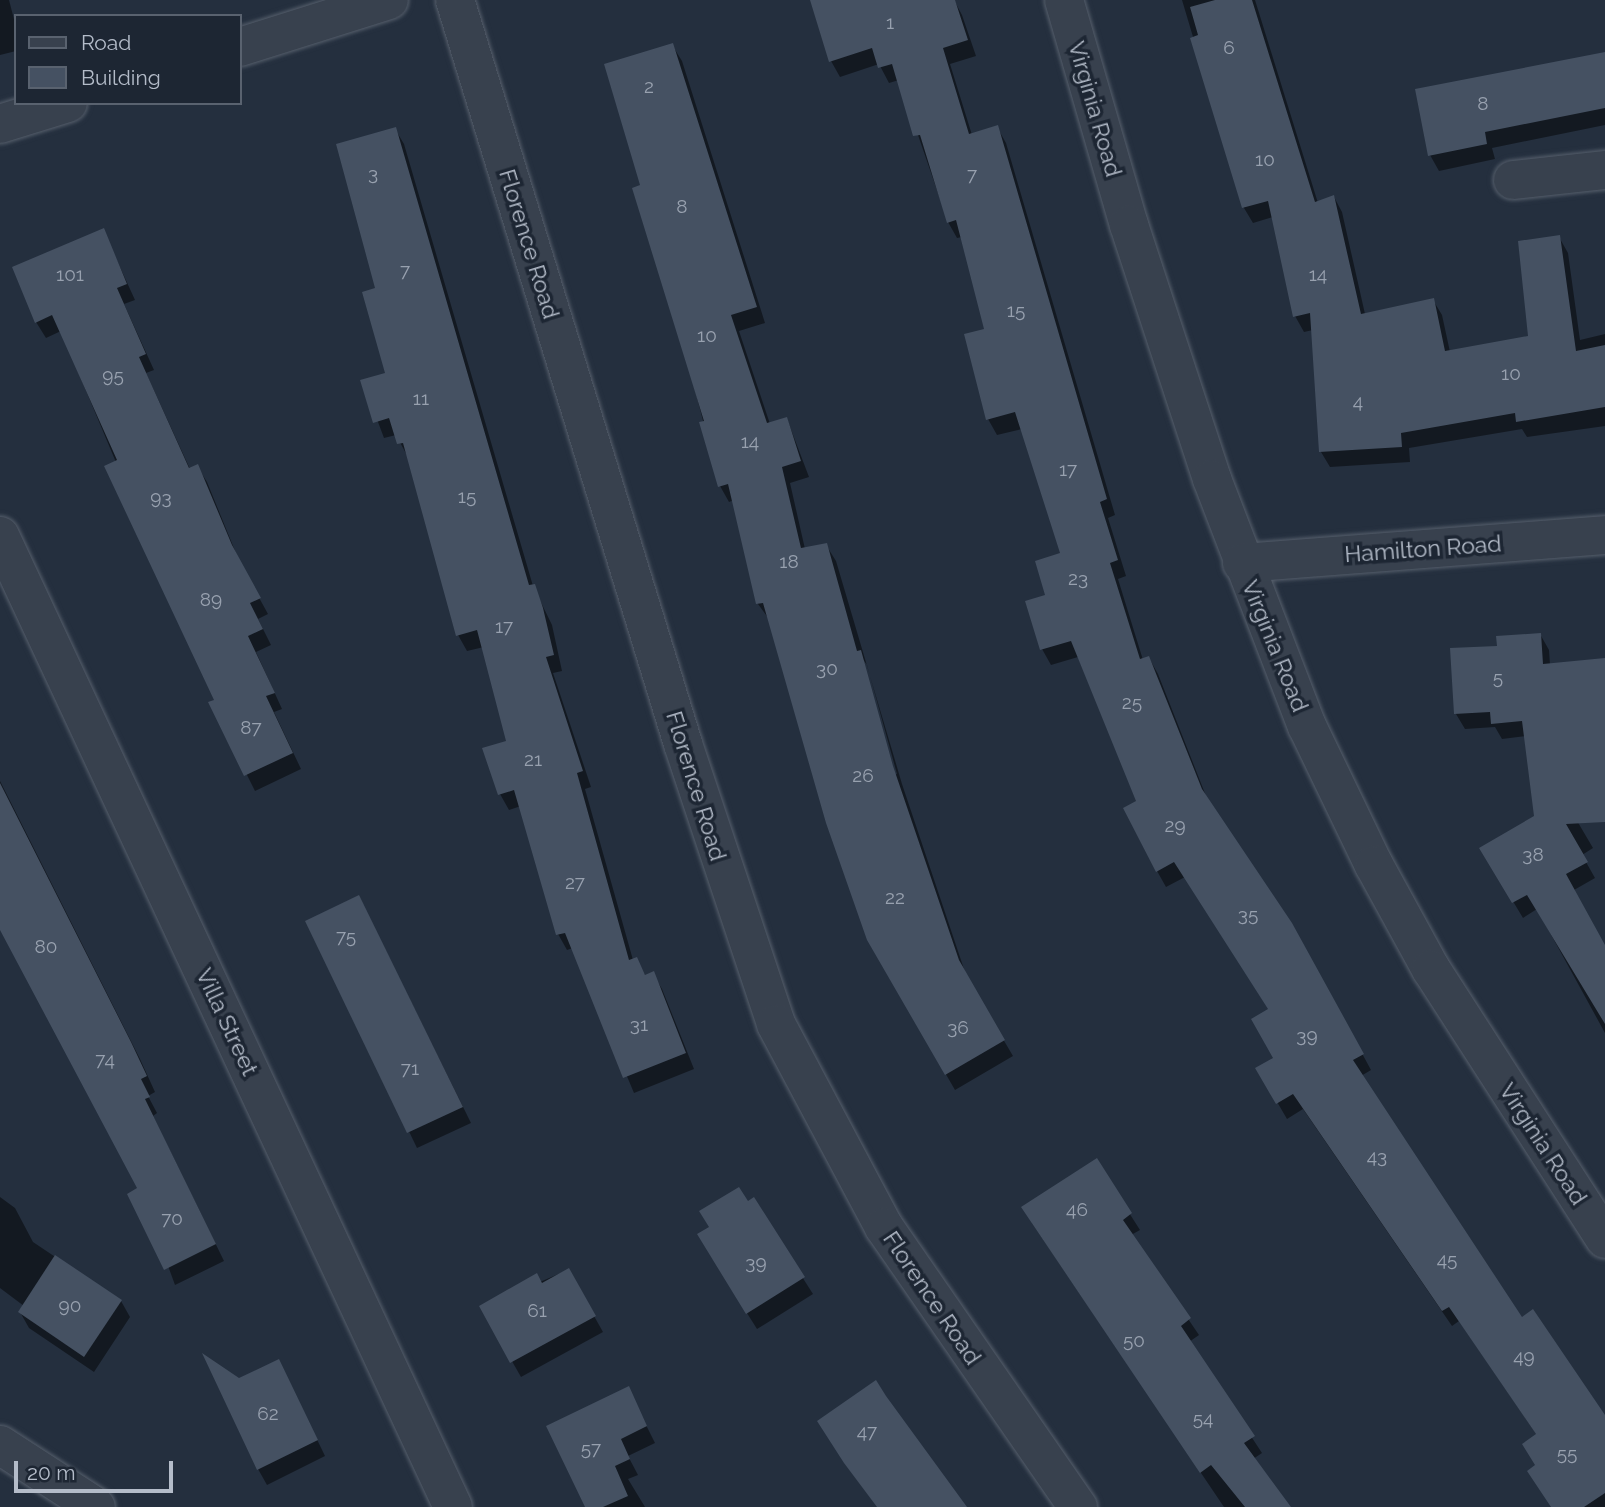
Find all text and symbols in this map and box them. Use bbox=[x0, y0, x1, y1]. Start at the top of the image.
house number: 1 bbox=[886, 12, 894, 34]
legend bbox=[14, 14, 242, 105]
text: Road bbox=[81, 30, 131, 55]
house number: 6 bbox=[1223, 37, 1235, 59]
street label: Virginia Road bbox=[1062, 38, 1128, 180]
text: Building bbox=[81, 65, 161, 90]
house number: 2 bbox=[644, 76, 654, 98]
house number: 8 bbox=[1477, 93, 1489, 115]
house number: 10 bbox=[1255, 149, 1275, 171]
house number: 3 bbox=[368, 163, 378, 185]
house number: 7 bbox=[967, 164, 977, 186]
street label: Florence Road bbox=[493, 166, 565, 322]
house number: 8 bbox=[676, 196, 688, 218]
house number: 7 bbox=[400, 260, 410, 282]
house number: 101 bbox=[56, 264, 84, 286]
house number: 14 bbox=[1309, 264, 1327, 286]
house number: 15 bbox=[1007, 300, 1025, 322]
house number: 10 bbox=[697, 325, 717, 347]
house number: 10 bbox=[1501, 363, 1521, 385]
house number: 95 bbox=[102, 365, 124, 387]
house number: 11 bbox=[413, 388, 429, 410]
house number: 4 bbox=[1353, 391, 1363, 413]
house number: 14 bbox=[741, 431, 759, 453]
house number: 17 bbox=[1059, 459, 1077, 481]
house number: 15 bbox=[458, 486, 476, 508]
house number: 93 bbox=[150, 487, 172, 509]
street label: Hamilton Road bbox=[1344, 530, 1502, 568]
house number: 18 bbox=[779, 551, 799, 573]
house number: 23 bbox=[1068, 568, 1088, 590]
street label: Virginia Road bbox=[1236, 576, 1314, 716]
house number: 89 bbox=[200, 589, 222, 611]
house number: 17 bbox=[495, 616, 513, 638]
house number: 30 bbox=[816, 658, 838, 680]
house number: 5 bbox=[1493, 667, 1503, 689]
house number: 25 bbox=[1122, 692, 1142, 714]
street label: Florence Road bbox=[660, 708, 732, 864]
house number: 87 bbox=[240, 717, 262, 739]
house number: 21 bbox=[524, 749, 542, 771]
house number: 26 bbox=[852, 765, 874, 787]
house number: 29 bbox=[1164, 815, 1186, 837]
house number: 38 bbox=[1522, 844, 1544, 866]
house number: 27 bbox=[565, 872, 585, 894]
house number: 22 bbox=[885, 887, 905, 909]
house number: 35 bbox=[1238, 904, 1258, 926]
house number: 75 bbox=[336, 926, 356, 948]
house number: 80 bbox=[35, 936, 57, 958]
street label: Villa Street bbox=[190, 964, 264, 1080]
house number: 31 bbox=[630, 1014, 648, 1036]
house number: 36 bbox=[947, 1017, 969, 1039]
house number: 39 bbox=[1296, 1025, 1318, 1047]
house number: 74 bbox=[95, 1049, 115, 1071]
house number: 71 bbox=[401, 1058, 419, 1080]
street label: Virginia Road bbox=[1493, 1078, 1593, 1210]
house number: 43 bbox=[1367, 1146, 1387, 1168]
house number: 46 bbox=[1066, 1199, 1088, 1221]
house number: 70 bbox=[161, 1208, 183, 1230]
street label: Florence Road bbox=[877, 1226, 987, 1370]
house number: 45 bbox=[1437, 1249, 1457, 1271]
house number: 39 bbox=[745, 1252, 767, 1274]
house number: 90 bbox=[59, 1295, 81, 1317]
house number: 61 bbox=[527, 1300, 547, 1322]
house number: 50 bbox=[1123, 1330, 1145, 1352]
house number: 49 bbox=[1513, 1346, 1535, 1368]
house number: 62 bbox=[257, 1403, 279, 1425]
house number: 54 bbox=[1193, 1408, 1213, 1430]
house number: 47 bbox=[857, 1421, 877, 1443]
house number: 57 bbox=[581, 1438, 601, 1460]
house number: 55 bbox=[1557, 1443, 1577, 1465]
scale bar bbox=[18, 1448, 177, 1492]
text: 20 m bbox=[27, 1460, 75, 1485]

